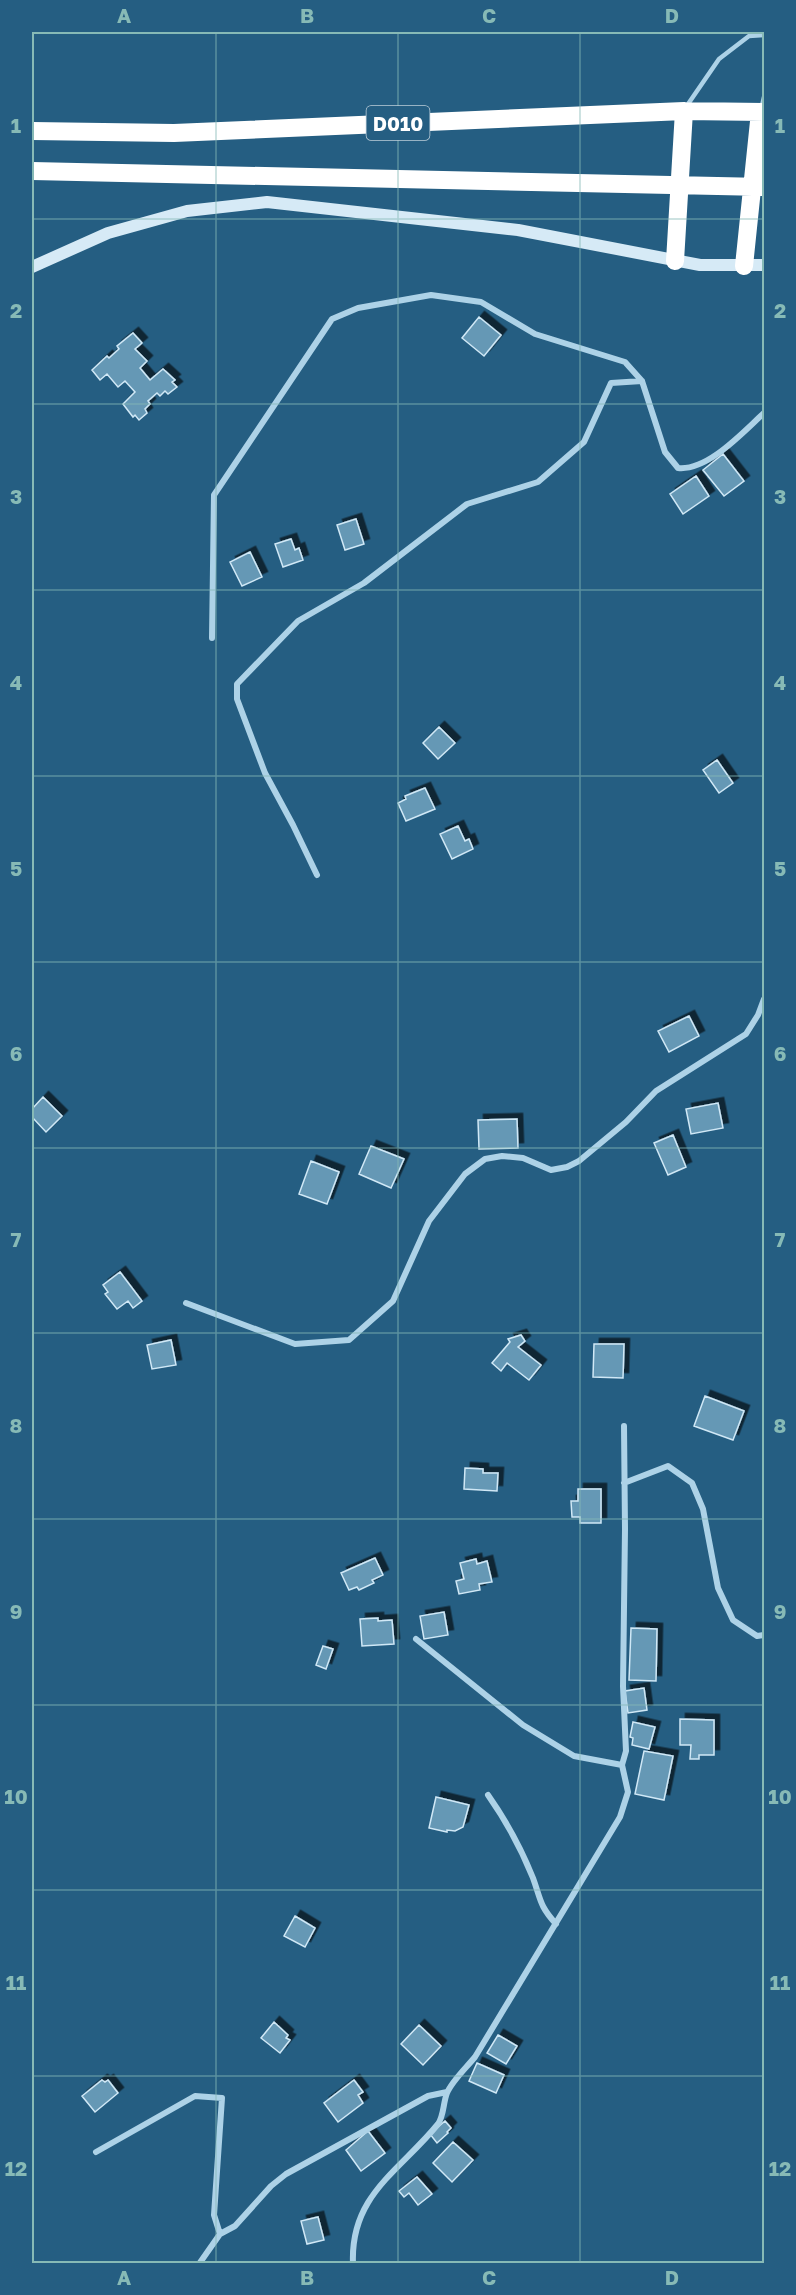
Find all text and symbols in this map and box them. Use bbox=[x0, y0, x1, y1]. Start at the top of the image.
text: A bbox=[117, 3, 131, 27]
text: B bbox=[300, 3, 314, 27]
text: C bbox=[482, 3, 496, 27]
text: D bbox=[665, 3, 679, 27]
road number: D010 bbox=[366, 106, 430, 140]
text: 1 bbox=[11, 113, 21, 137]
text: 1 bbox=[775, 113, 785, 137]
text: 2 bbox=[10, 298, 22, 322]
text: 2 bbox=[774, 298, 786, 322]
text: 3 bbox=[10, 484, 22, 508]
text: 3 bbox=[774, 484, 786, 508]
text: 4 bbox=[10, 670, 22, 694]
text: 4 bbox=[774, 670, 786, 694]
text: 5 bbox=[10, 856, 22, 880]
text: 5 bbox=[774, 856, 786, 880]
text: 6 bbox=[10, 1041, 22, 1065]
text: 6 bbox=[774, 1041, 786, 1065]
text: 7 bbox=[11, 1227, 22, 1251]
text: 7 bbox=[775, 1227, 786, 1251]
text: 8 bbox=[10, 1413, 22, 1437]
text: 8 bbox=[774, 1413, 786, 1437]
text: 9 bbox=[10, 1599, 22, 1623]
text: 9 bbox=[774, 1599, 786, 1623]
text: 10 bbox=[4, 1784, 28, 1808]
text: 10 bbox=[768, 1784, 792, 1808]
text: 11 bbox=[6, 1970, 26, 1994]
text: 11 bbox=[770, 1970, 790, 1994]
text: 12 bbox=[5, 2156, 27, 2180]
text: 12 bbox=[769, 2156, 791, 2180]
text: A bbox=[117, 2265, 131, 2289]
text: B bbox=[300, 2265, 314, 2289]
text: C bbox=[482, 2265, 496, 2289]
text: D bbox=[665, 2265, 679, 2289]

